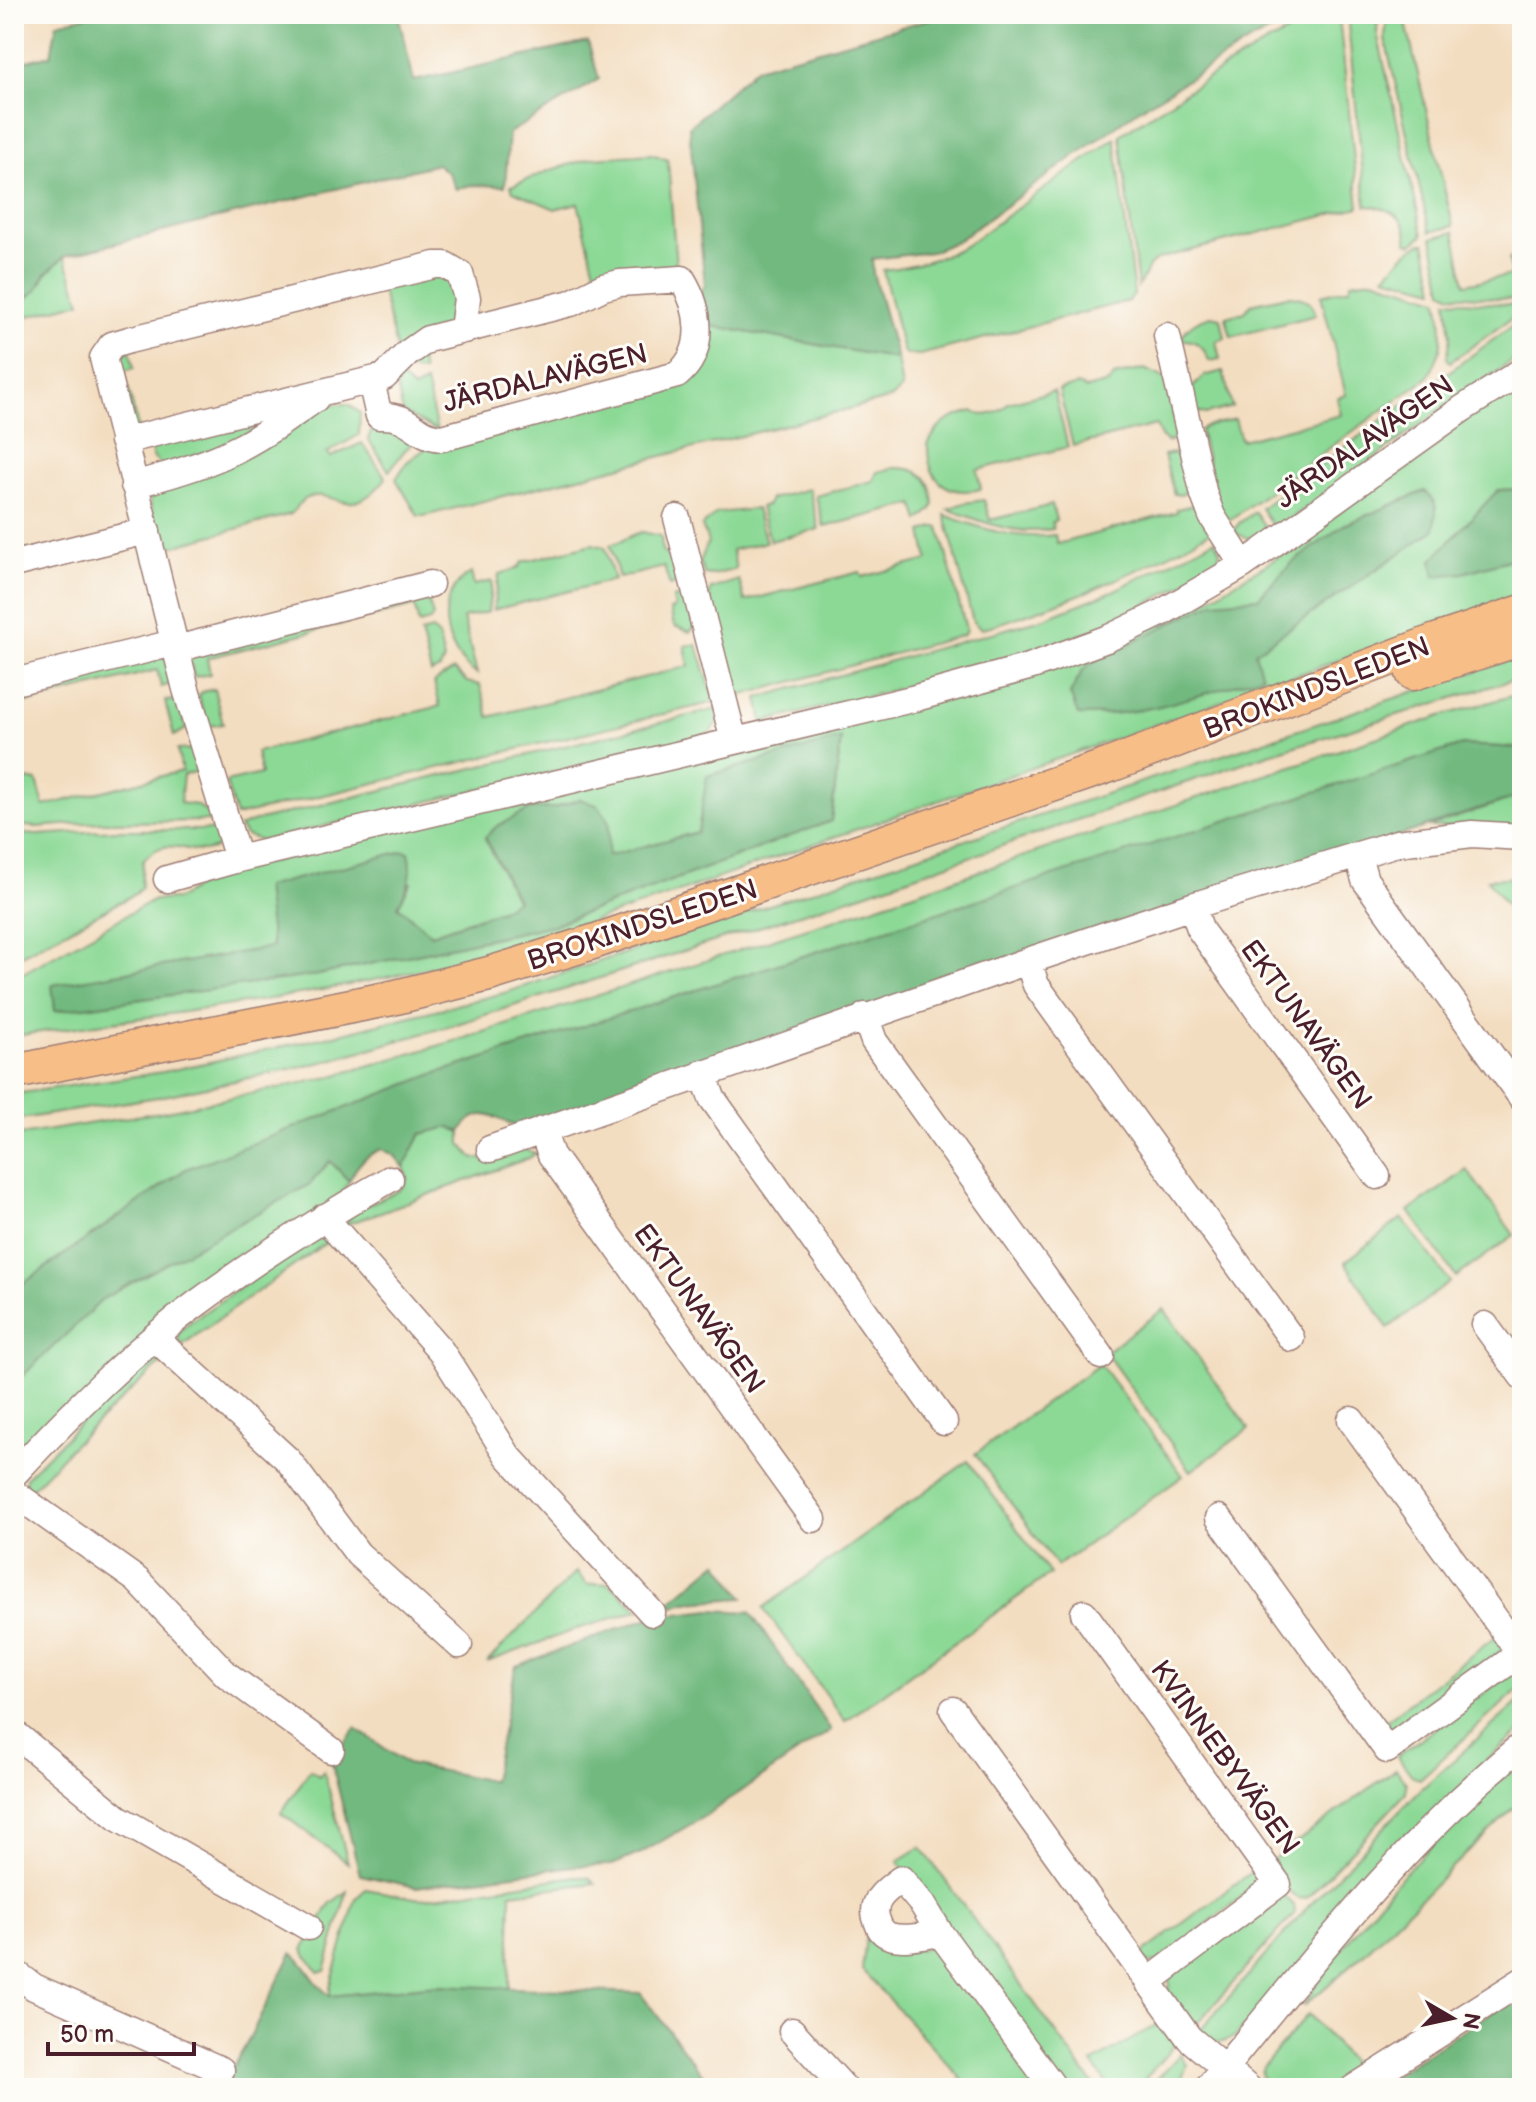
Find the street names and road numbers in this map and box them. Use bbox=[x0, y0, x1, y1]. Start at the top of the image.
street label: JÄRDALAVÄGEN bbox=[440, 337, 651, 420]
street label: JÄRDALAVÄGEN bbox=[1270, 369, 1460, 516]
street label: BROKINDSLEDEN bbox=[1199, 630, 1434, 747]
street label: BROKINDSLEDEN bbox=[523, 873, 762, 978]
street label: EKTUNAVÄGEN bbox=[1233, 934, 1378, 1116]
street label: EKTUNAVÄGEN bbox=[626, 1218, 771, 1400]
street label: KVINNEBYVÄGEN bbox=[1143, 1654, 1306, 1861]

